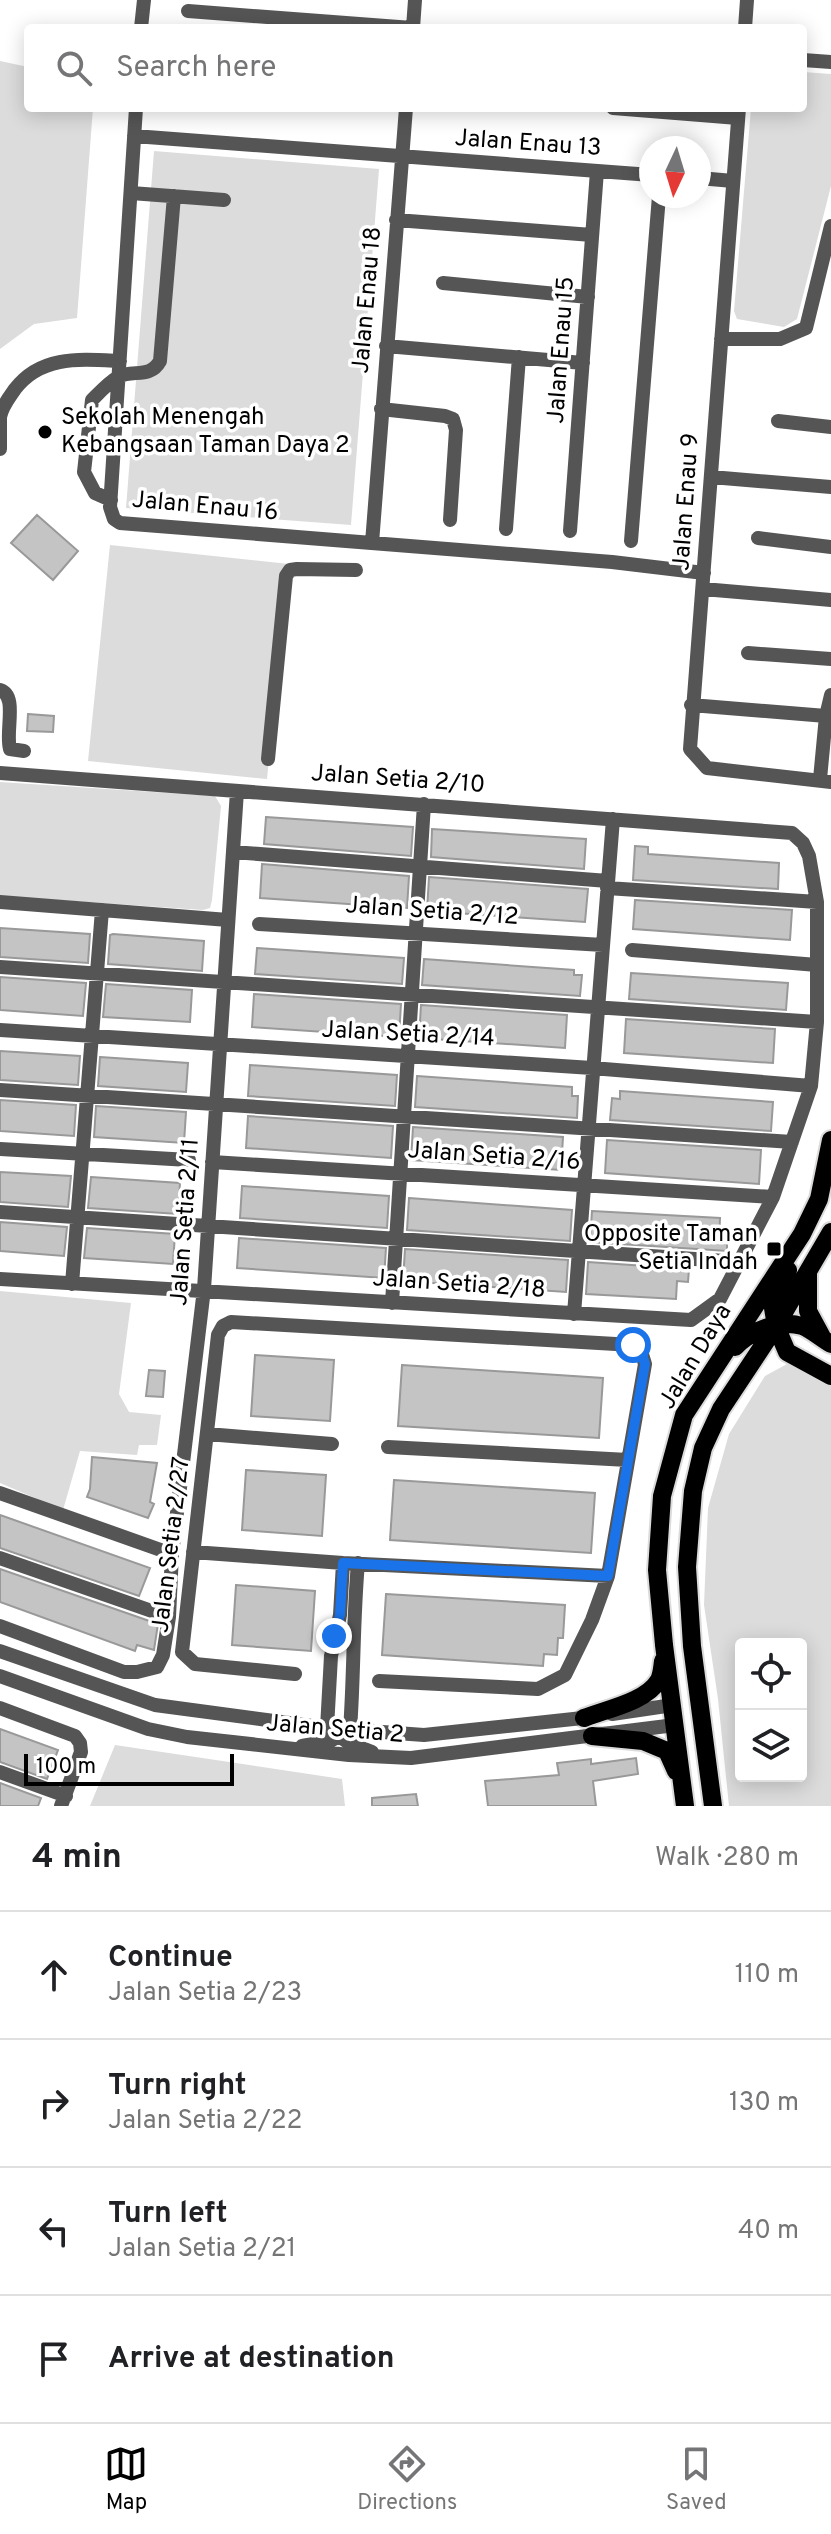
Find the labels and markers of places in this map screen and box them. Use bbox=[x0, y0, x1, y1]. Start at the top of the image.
place label: Sekolah Menengah Kebangsaan Taman Daya 2 bbox=[61, 403, 350, 461]
marker: Sekolah Menengah Kebangsaan Taman Daya 2 bbox=[36, 423, 54, 441]
place label: Opposite Taman Setia Indah bbox=[584, 1220, 758, 1278]
marker: Opposite Taman Setia Indah bbox=[765, 1240, 783, 1258]

